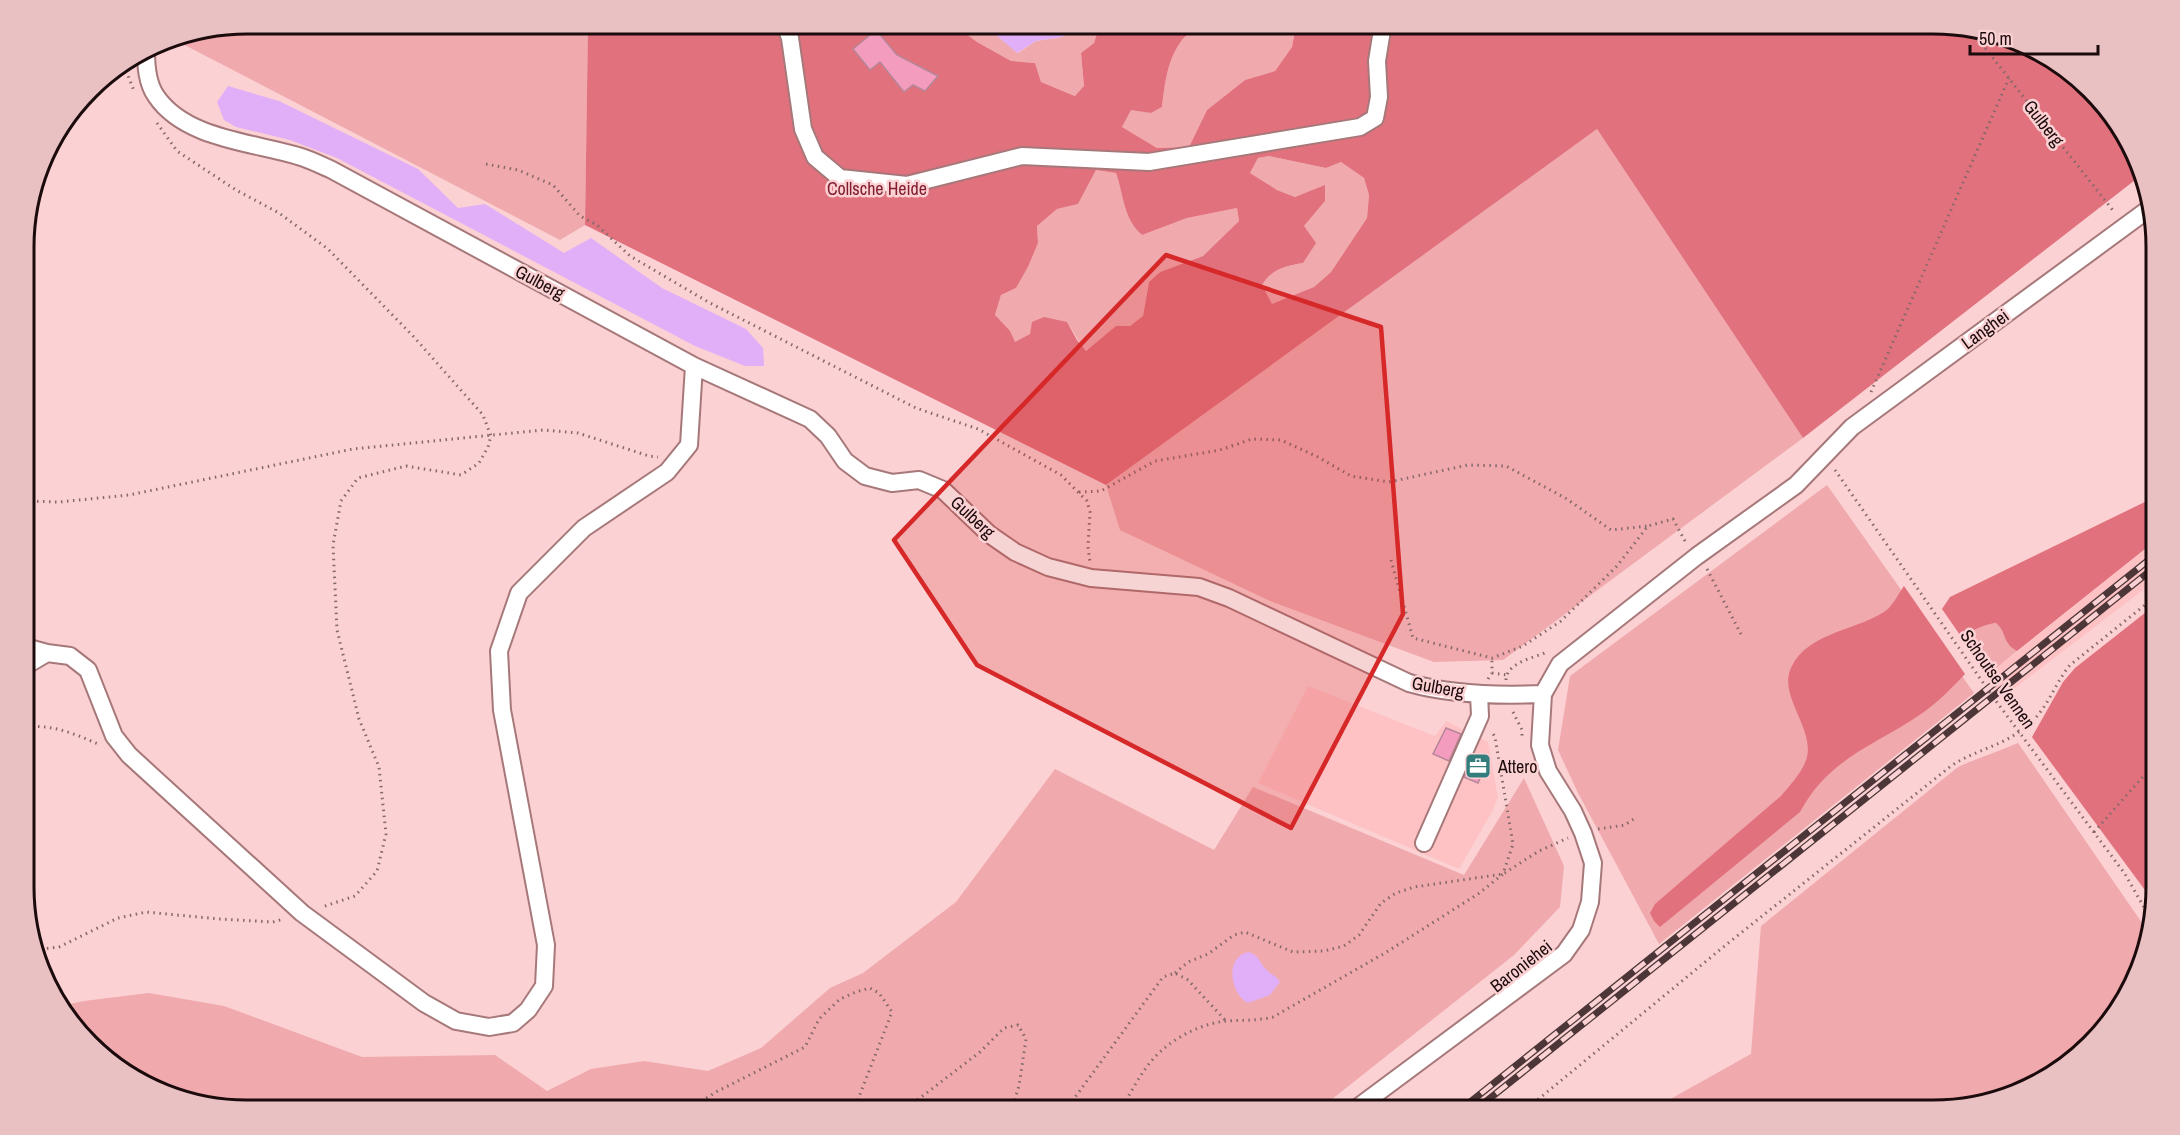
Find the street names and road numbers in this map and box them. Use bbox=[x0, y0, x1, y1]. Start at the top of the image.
street label: Gulberg bbox=[2018, 95, 2070, 152]
street label: Gulberg bbox=[511, 259, 570, 306]
street label: Langhei bbox=[1956, 303, 2014, 355]
street label: Gulberg bbox=[945, 490, 1001, 545]
street label: Schoutse Vennen bbox=[1955, 624, 2041, 734]
street label: Gulberg bbox=[1410, 670, 1467, 704]
street label: Baroniehei bbox=[1485, 934, 1557, 998]

